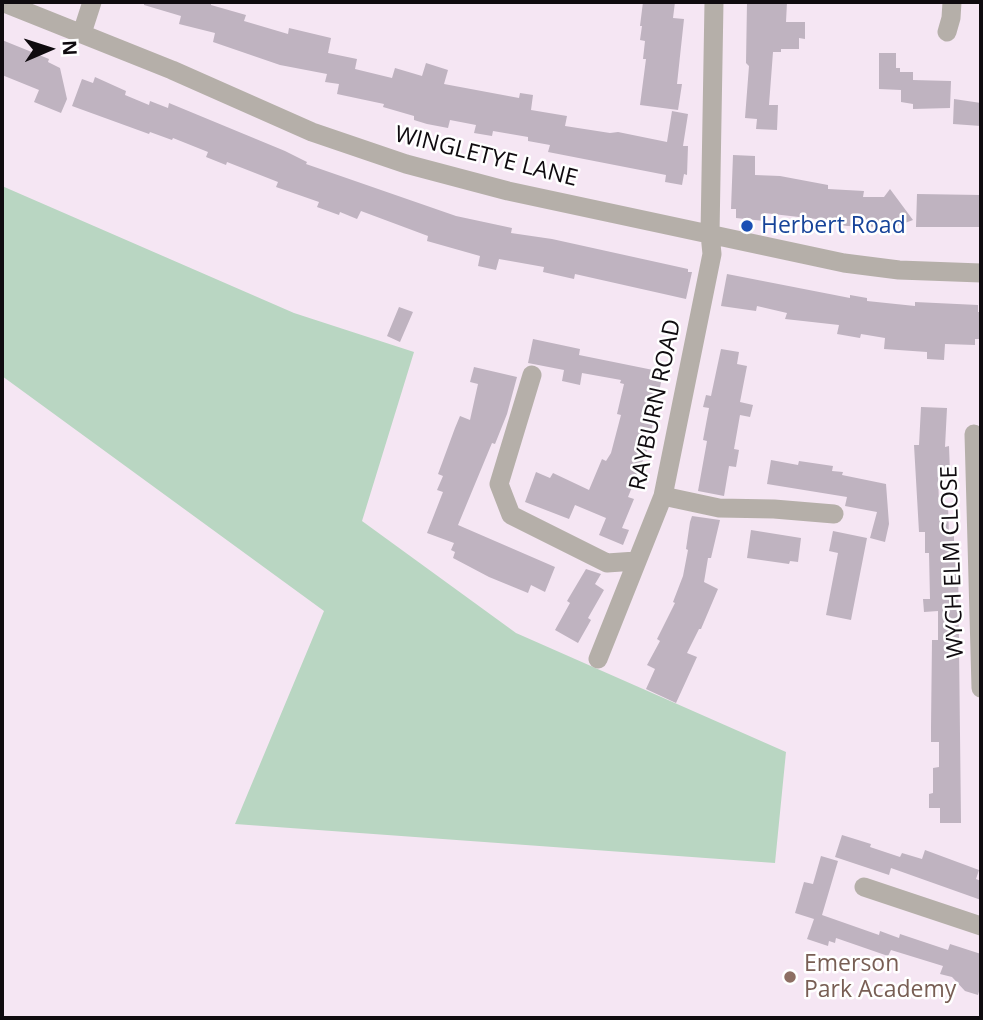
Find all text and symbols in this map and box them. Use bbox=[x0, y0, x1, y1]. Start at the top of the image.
north arrow bbox=[14, 14, 84, 84]
text: N bbox=[57, 39, 83, 56]
street label: WINGLETYE LANE bbox=[392, 121, 580, 193]
place label: Herbert Road bbox=[761, 212, 906, 240]
marker: Herbert Road bbox=[739, 218, 755, 234]
street label: RAYBURN ROAD bbox=[624, 317, 688, 493]
street label: WYCH ELM CLOSE bbox=[936, 465, 970, 659]
place label: Emerson Park Academy bbox=[804, 950, 956, 1004]
marker: Emerson Park Academy bbox=[782, 969, 798, 985]

